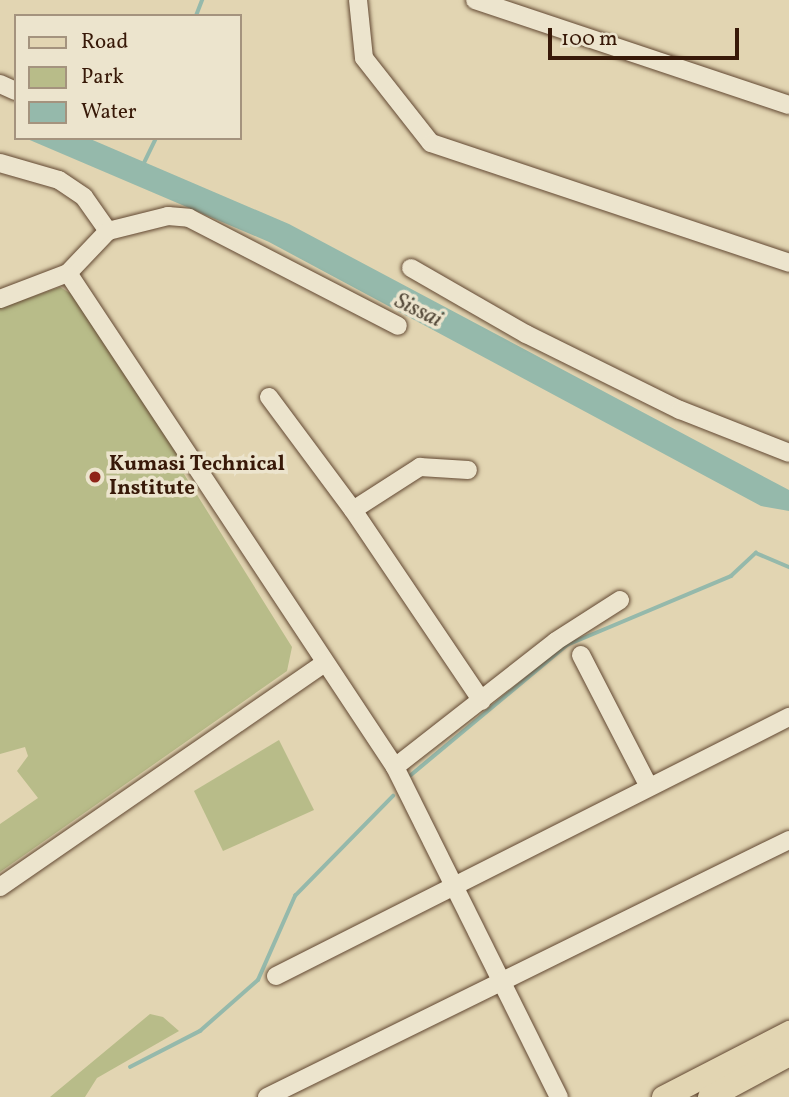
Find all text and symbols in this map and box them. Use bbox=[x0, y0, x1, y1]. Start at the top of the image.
legend bbox=[14, 14, 242, 140]
scale bar bbox=[551, 14, 742, 58]
text: 100 m bbox=[561, 25, 618, 54]
text: Road bbox=[81, 28, 128, 57]
text: Park bbox=[81, 63, 124, 92]
text: Water bbox=[81, 98, 137, 127]
water label: Sissai bbox=[390, 288, 446, 334]
place label: Kumasi Technical Institute bbox=[109, 452, 285, 502]
marker: Kumasi Technical Institute bbox=[87, 469, 103, 485]

